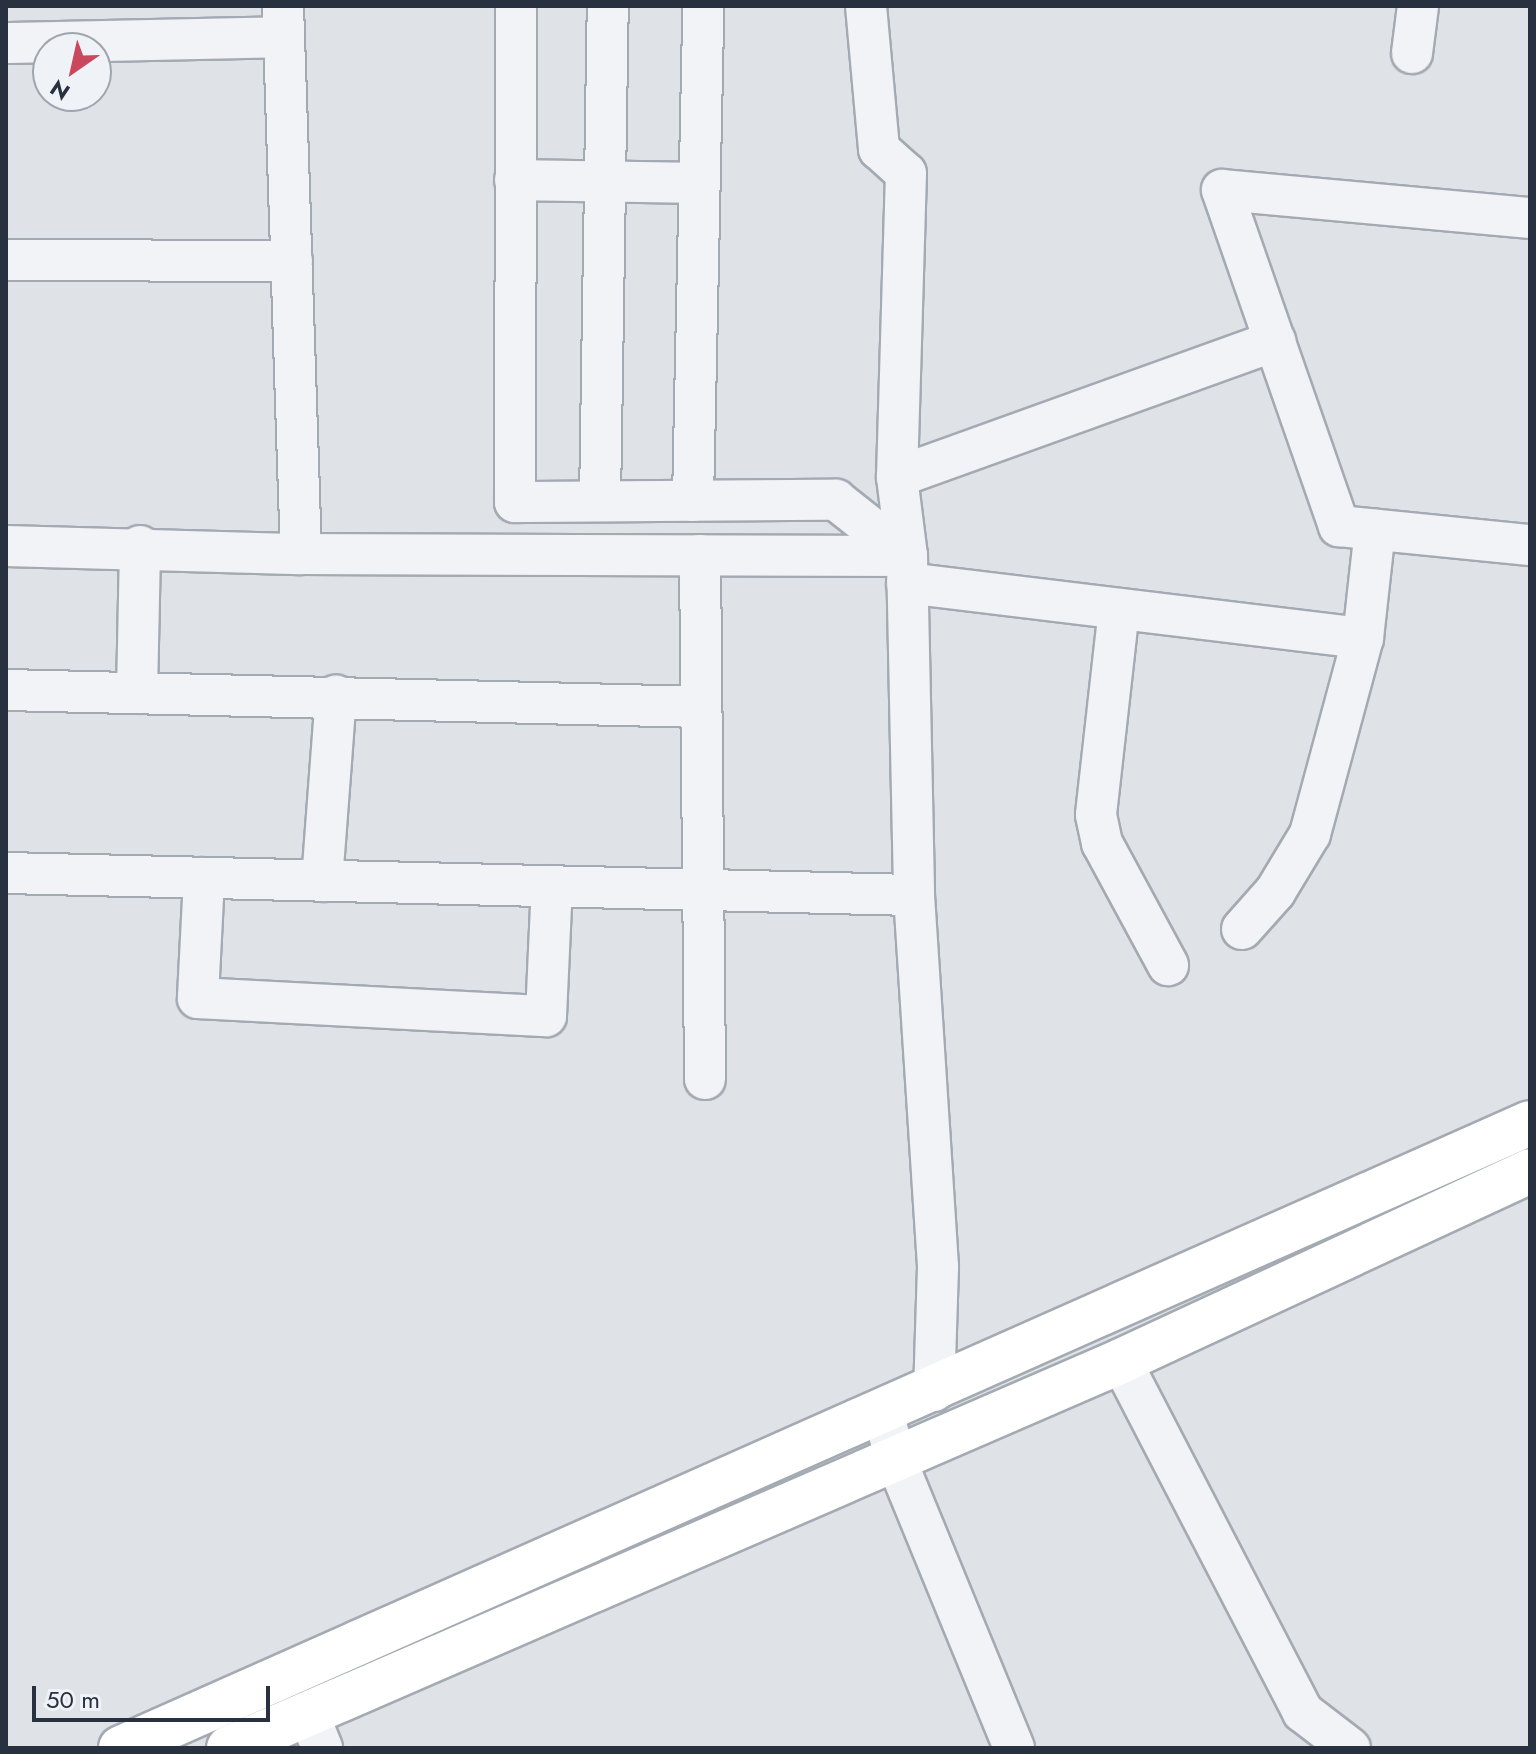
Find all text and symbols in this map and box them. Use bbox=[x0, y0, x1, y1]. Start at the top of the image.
north arrow bbox=[32, 32, 112, 112]
text: N bbox=[44, 72, 76, 108]
scale bar bbox=[36, 1670, 274, 1720]
text: 50 m bbox=[46, 1682, 100, 1717]

